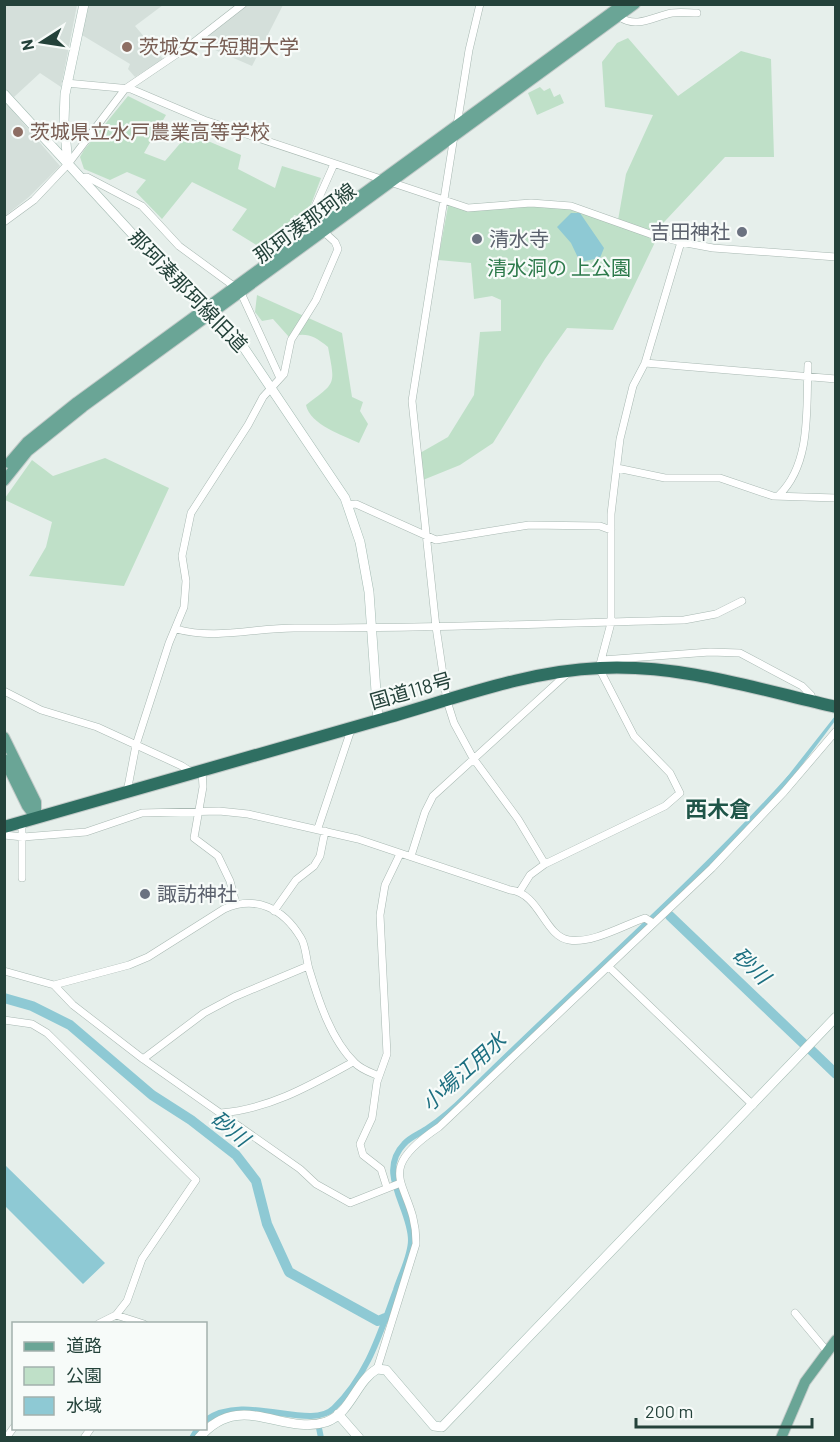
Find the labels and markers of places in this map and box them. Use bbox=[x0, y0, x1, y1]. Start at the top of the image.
place label: 茨城女子短期大学 bbox=[139, 34, 299, 58]
marker: 茨城女子短期大学 bbox=[120, 40, 134, 54]
place label: 茨城県立水戸農業高等学校 bbox=[30, 119, 270, 143]
marker: 茨城県立水戸農業高等学校 bbox=[11, 125, 25, 139]
place label: 吉田神社 bbox=[650, 219, 730, 243]
marker: 吉田神社 bbox=[735, 225, 749, 239]
place label: 清水寺 bbox=[489, 226, 549, 250]
marker: 清水寺 bbox=[470, 232, 484, 246]
place label: 諏訪神社 bbox=[157, 881, 237, 905]
marker: 諏訪神社 bbox=[138, 887, 152, 901]

